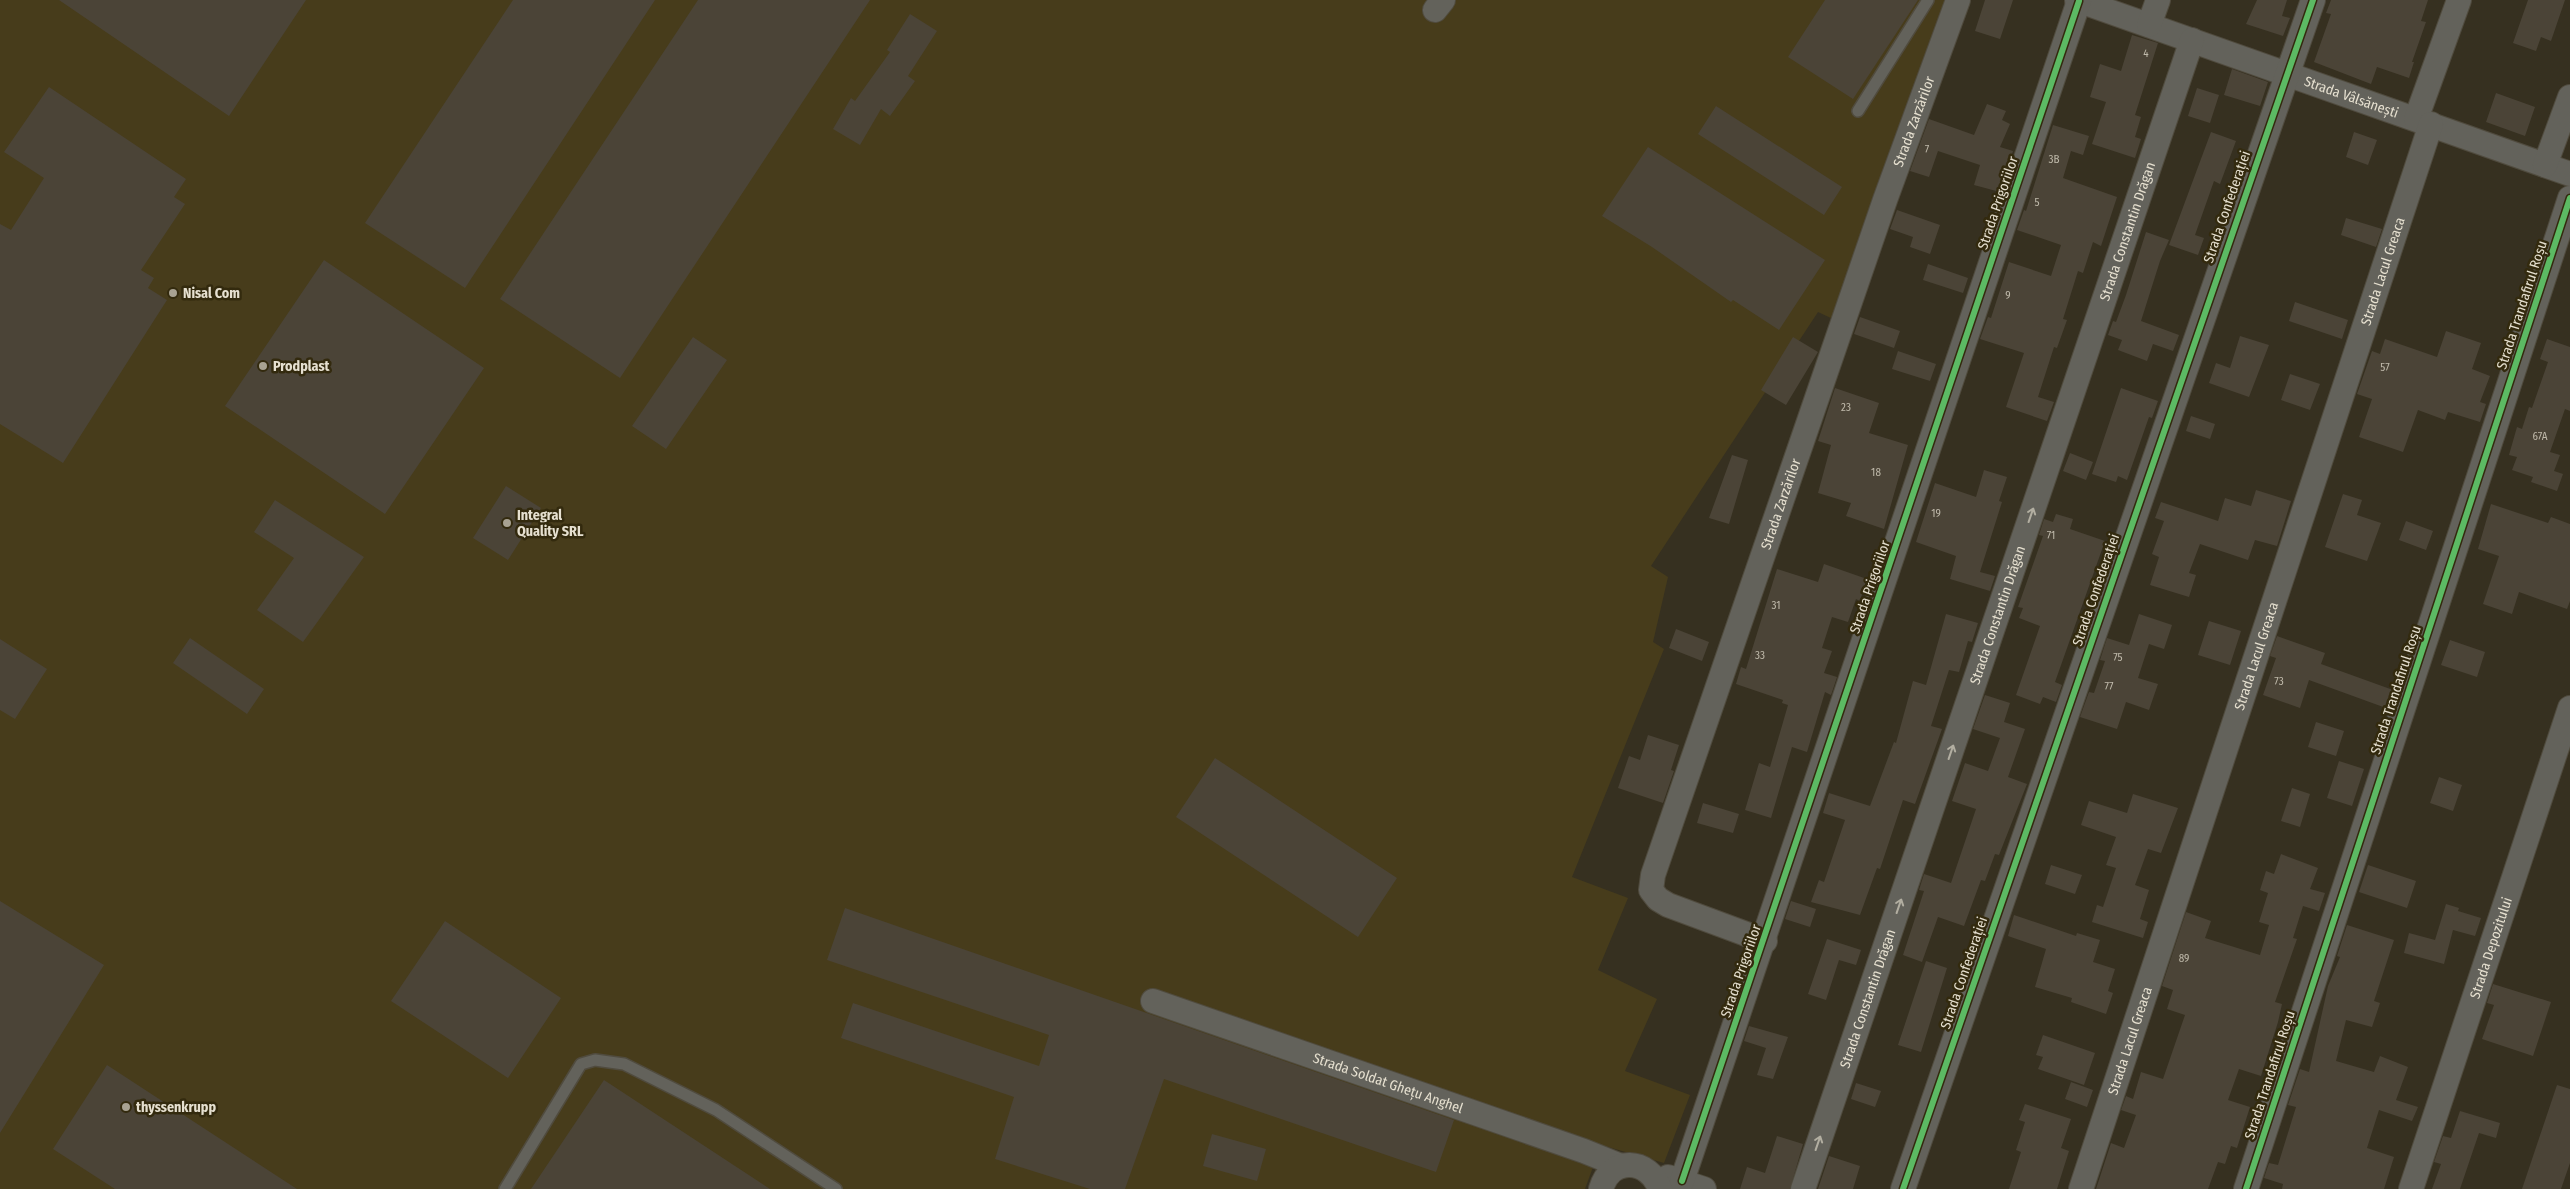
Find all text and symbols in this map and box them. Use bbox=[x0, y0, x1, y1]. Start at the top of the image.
house number: 4 bbox=[2143, 47, 2149, 60]
street label: Strada Vâlsănești bbox=[2302, 72, 2401, 121]
street label: Strada Zarzărilor bbox=[1889, 74, 1938, 169]
house number: 7 bbox=[1925, 143, 1930, 156]
street label: Strada Confederației bbox=[2200, 149, 2255, 266]
house number: 3B bbox=[2049, 153, 2059, 166]
street label: Strada Prigoriilor bbox=[1974, 154, 2022, 252]
street label: Strada Constantin Drăgan bbox=[2096, 160, 2159, 303]
house number: 5 bbox=[2034, 196, 2040, 209]
street label: Strada Lacul Greaca bbox=[2357, 215, 2408, 327]
street label: Strada Trandafirul Roșu bbox=[2493, 239, 2552, 372]
place label: Nisal Com bbox=[183, 285, 240, 302]
marker: Nisal Com bbox=[167, 287, 179, 299]
house number: 9 bbox=[2005, 289, 2011, 302]
place label: Prodplast bbox=[273, 358, 331, 375]
marker: Prodplast bbox=[257, 360, 269, 372]
house number: 57 bbox=[2380, 361, 2390, 374]
house number: 23 bbox=[1841, 401, 1851, 414]
house number: 67A bbox=[2532, 430, 2548, 443]
street label: Strada Zarzărilor bbox=[1757, 456, 1804, 552]
house number: 18 bbox=[1871, 466, 1881, 479]
place label: Integral Quality SRL bbox=[517, 507, 584, 540]
house number: 19 bbox=[1931, 507, 1941, 520]
one-way arrow bbox=[2027, 508, 2036, 524]
marker: Integral Quality SRL bbox=[501, 517, 513, 529]
house number: 71 bbox=[2047, 529, 2055, 542]
street label: Strada Confederației bbox=[2069, 532, 2124, 649]
street label: Strada Prigoriilor bbox=[1846, 538, 1894, 636]
street label: Strada Constantin Drăgan bbox=[1966, 543, 2029, 687]
house number: 31 bbox=[1772, 599, 1781, 612]
street label: Strada Lacul Greaca bbox=[2230, 600, 2282, 712]
street label: Strada Trandafirul Roșu bbox=[2367, 624, 2426, 757]
house number: 33 bbox=[1755, 649, 1765, 662]
house number: 75 bbox=[2113, 651, 2123, 664]
house number: 73 bbox=[2274, 675, 2284, 688]
house number: 77 bbox=[2105, 680, 2114, 693]
one-way arrow bbox=[1946, 744, 1956, 760]
street label: Strada Depozitului bbox=[2466, 895, 2515, 1001]
one-way arrow bbox=[1894, 898, 1904, 914]
street label: Strada Confederației bbox=[1937, 915, 1992, 1032]
street label: Strada Prigoriilor bbox=[1717, 922, 1765, 1020]
street label: Strada Constantin Drăgan bbox=[1836, 927, 1899, 1070]
house number: 89 bbox=[2179, 952, 2189, 965]
street label: Strada Lacul Greaca bbox=[2104, 984, 2155, 1097]
street label: Strada Trandafirul Roșu bbox=[2241, 1009, 2300, 1142]
street label: Strada Soldat Ghețu Anghel bbox=[1311, 1049, 1466, 1117]
place label: thyssenkrupp bbox=[136, 1099, 216, 1116]
marker: thyssenkrupp bbox=[120, 1101, 132, 1113]
one-way arrow bbox=[1814, 1136, 1823, 1151]

